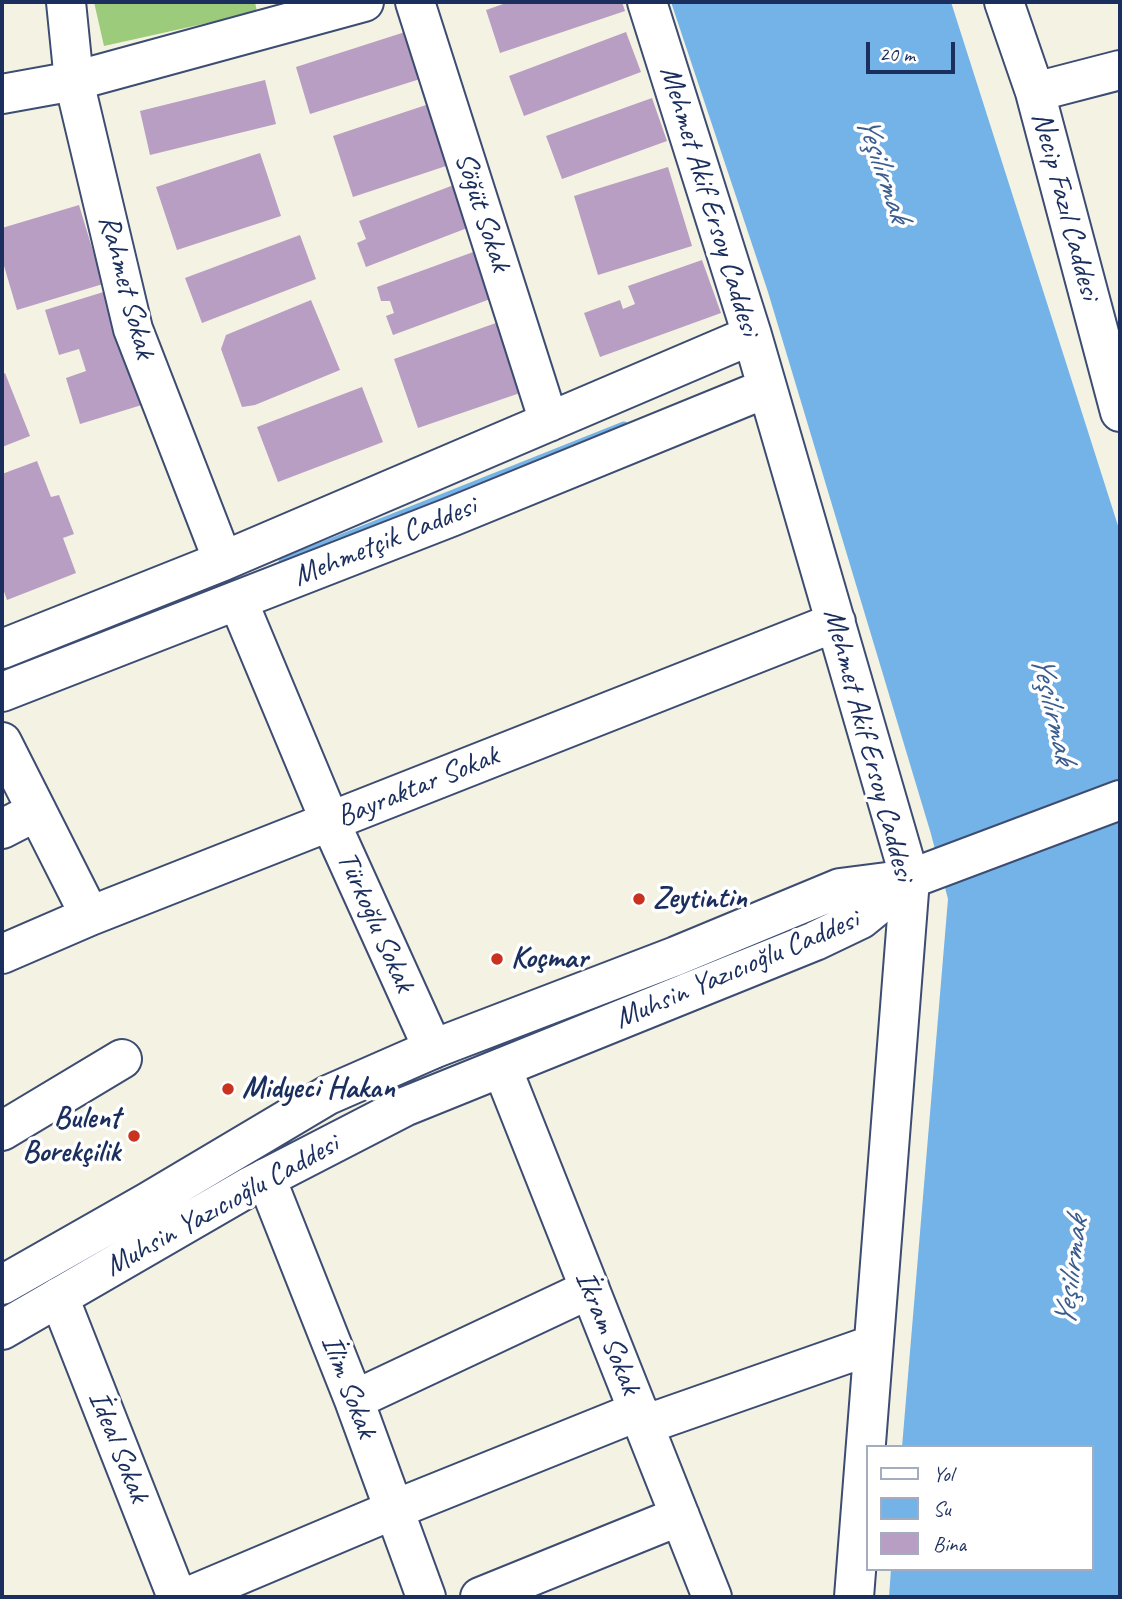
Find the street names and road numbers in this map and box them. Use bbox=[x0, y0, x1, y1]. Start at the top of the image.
street label: Mehmet Akif Ersoy Caddesi bbox=[651, 62, 767, 340]
street label: Necip Fazıl Caddesi bbox=[1023, 108, 1107, 304]
street label: Söğüt Sokak bbox=[446, 148, 518, 276]
street label: Rahmet Sokak bbox=[90, 211, 162, 363]
street label: Mehmetçik Caddesi bbox=[288, 489, 482, 595]
street label: Mehmet Akif Ersoy Caddesi bbox=[814, 605, 922, 885]
street label: Bayraktar Sokak bbox=[332, 738, 504, 836]
street label: Türkoğlu Sokak bbox=[328, 846, 422, 998]
street label: Muhsin Yazıcıoğlu Caddesi bbox=[610, 902, 864, 1038]
street label: Muhsin Yazıcıoğlu Caddesi bbox=[99, 1127, 345, 1285]
street label: İkram Sokak bbox=[566, 1266, 648, 1400]
street label: İlim Sokak bbox=[312, 1331, 384, 1443]
street label: İdeal Sokak bbox=[79, 1386, 157, 1508]

